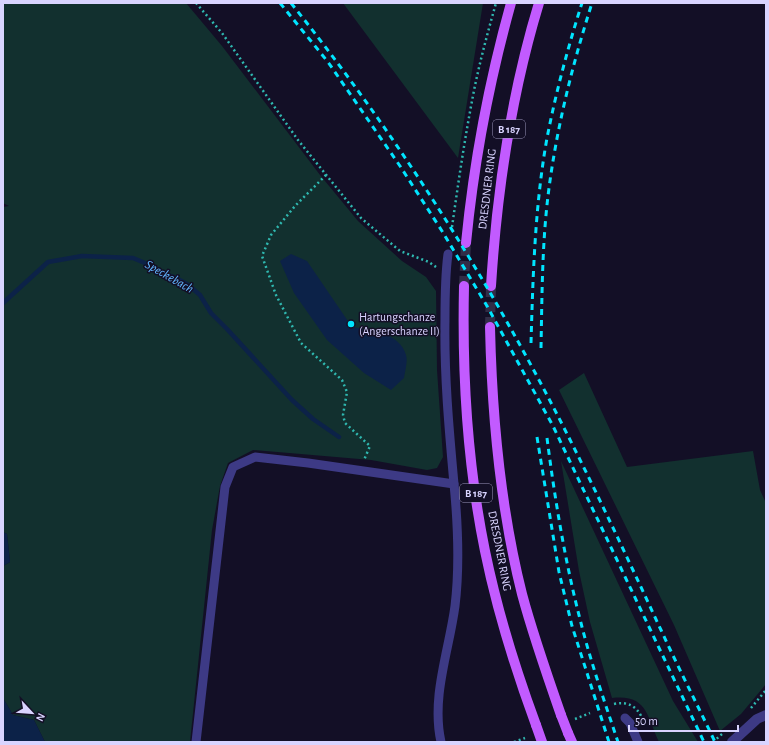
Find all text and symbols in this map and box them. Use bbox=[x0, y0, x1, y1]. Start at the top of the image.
road number: B 187 bbox=[493, 120, 525, 138]
street label: DRESDNER RING bbox=[476, 148, 498, 230]
water label: Speckebach bbox=[143, 258, 195, 296]
place label: Hartungschanze (Angerschanze II) bbox=[359, 311, 440, 337]
marker: Hartungschanze (Angerschanze II) bbox=[346, 319, 356, 329]
road number: B 187 bbox=[460, 484, 492, 502]
street label: DRESDNER RING bbox=[486, 510, 514, 592]
north arrow bbox=[12, 693, 52, 733]
scale bar bbox=[629, 707, 738, 733]
text: N bbox=[34, 711, 47, 723]
text: 50 m bbox=[635, 715, 658, 727]

